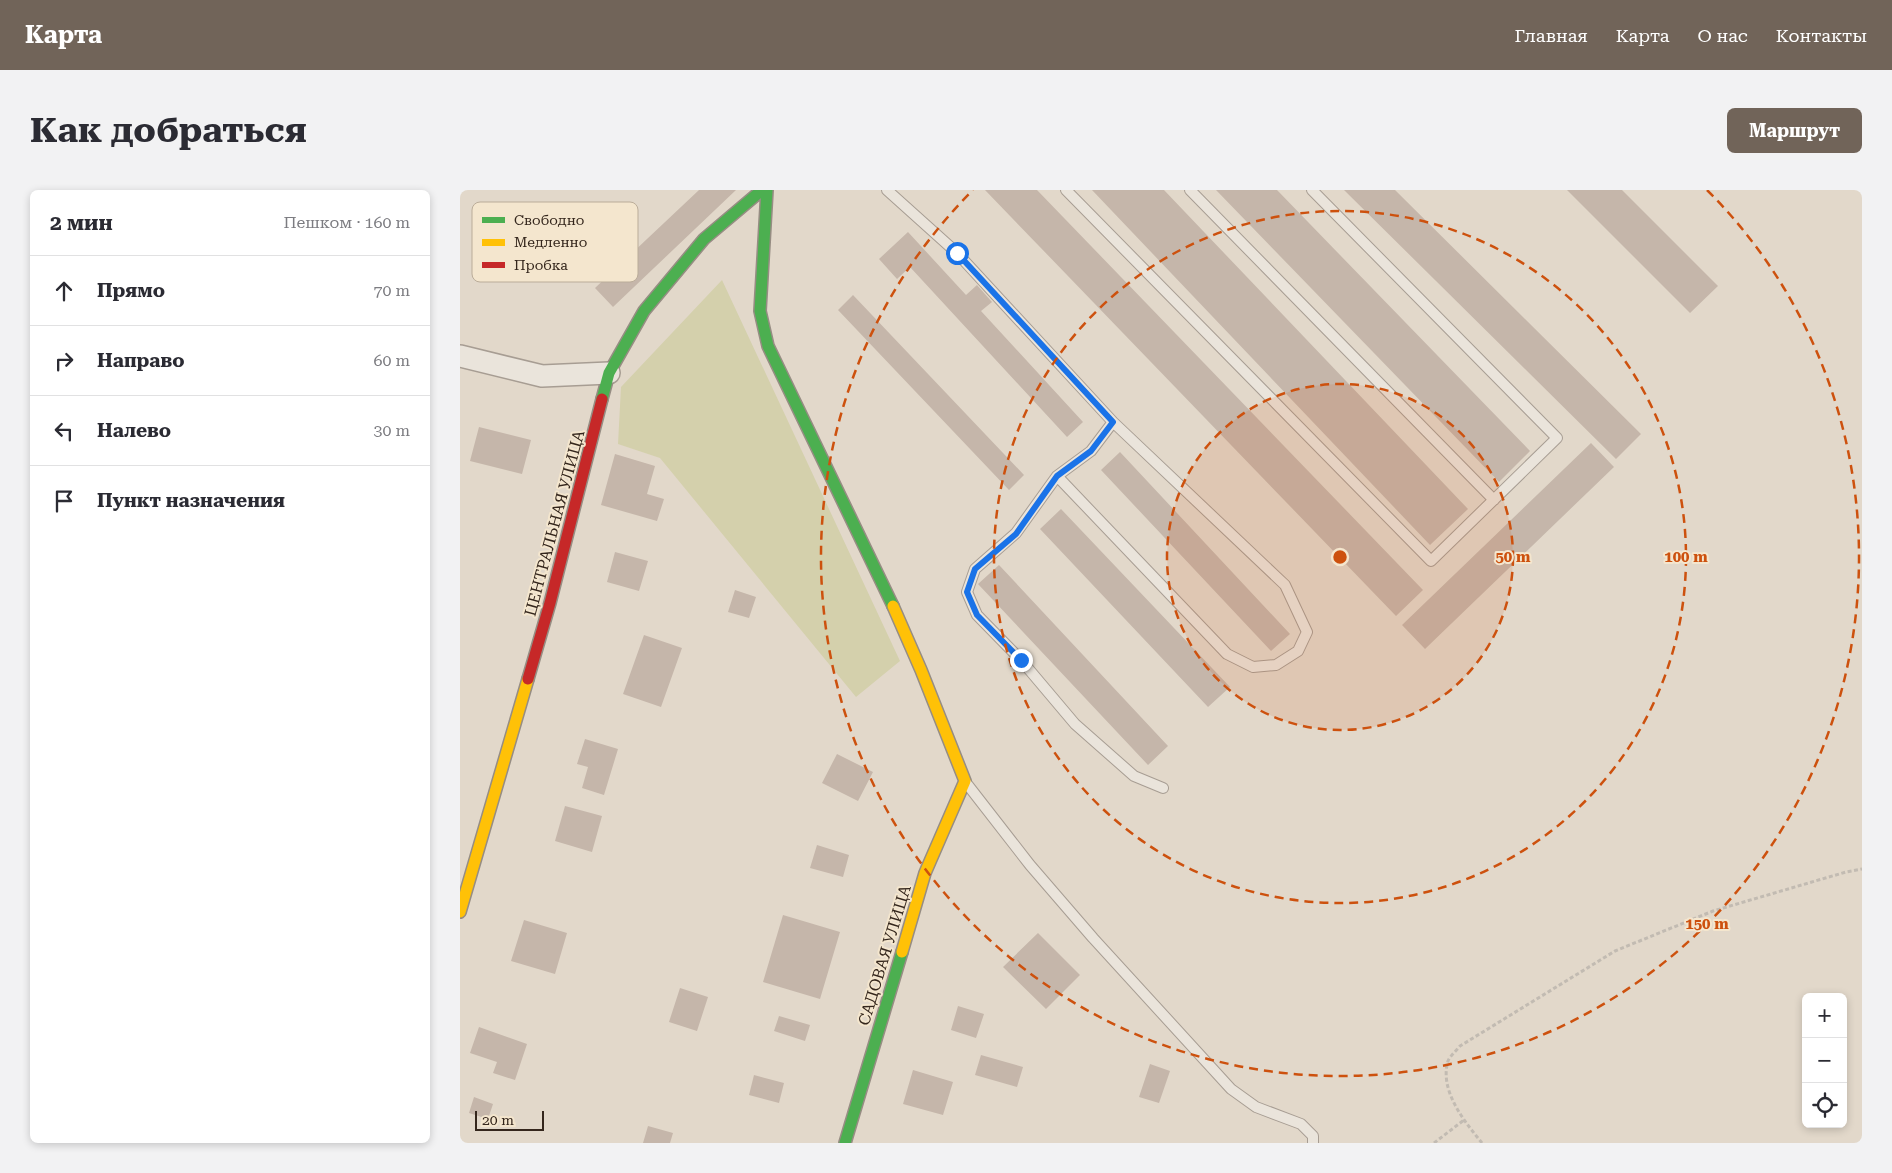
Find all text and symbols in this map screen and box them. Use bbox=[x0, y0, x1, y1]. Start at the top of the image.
text: Карта bbox=[25, 21, 102, 49]
text: Главная bbox=[1515, 25, 1588, 46]
text: Карта bbox=[1616, 25, 1670, 46]
text: О нас bbox=[1698, 25, 1748, 46]
text: Контакты bbox=[1776, 25, 1867, 46]
button: Маршрут bbox=[1727, 108, 1862, 153]
text: Как добраться bbox=[30, 110, 307, 151]
legend bbox=[472, 202, 638, 282]
text: 2 мин bbox=[50, 211, 113, 235]
text: Свободно bbox=[514, 212, 584, 228]
text: Пешком · 160 m bbox=[283, 213, 410, 232]
text: Медленно bbox=[514, 234, 587, 250]
route start bbox=[946, 242, 969, 265]
text: Пробка bbox=[514, 257, 568, 273]
icon: ahead bbox=[50, 277, 78, 305]
text: Прямо bbox=[97, 279, 165, 302]
text: 70 m bbox=[373, 281, 410, 300]
icon: right bbox=[50, 347, 78, 375]
text: Направо bbox=[97, 349, 184, 372]
text: 60 m bbox=[373, 351, 410, 370]
icon: left bbox=[50, 417, 78, 445]
text: Налево bbox=[97, 419, 171, 442]
text: 30 m bbox=[373, 421, 410, 440]
street label: ЦЕНТРАЛЬНАЯ УЛИЦА bbox=[520, 427, 589, 618]
icon: arrive bbox=[50, 487, 78, 515]
text: Пункт назначения bbox=[97, 489, 285, 512]
centre of rings bbox=[1331, 548, 1349, 566]
text: 50 m bbox=[1495, 548, 1531, 566]
text: 100 m bbox=[1664, 548, 1708, 566]
route end bbox=[1010, 649, 1033, 672]
street label: САДОВАЯ УЛИЦА bbox=[854, 882, 915, 1028]
text: 150 m bbox=[1685, 915, 1729, 933]
map controls bbox=[1802, 993, 1847, 1128]
button: + bbox=[1802, 993, 1847, 1038]
button: − bbox=[1802, 1038, 1847, 1083]
button: locate bbox=[1802, 1083, 1847, 1128]
scale bar bbox=[475, 1108, 544, 1131]
text: 20 m bbox=[482, 1112, 514, 1128]

